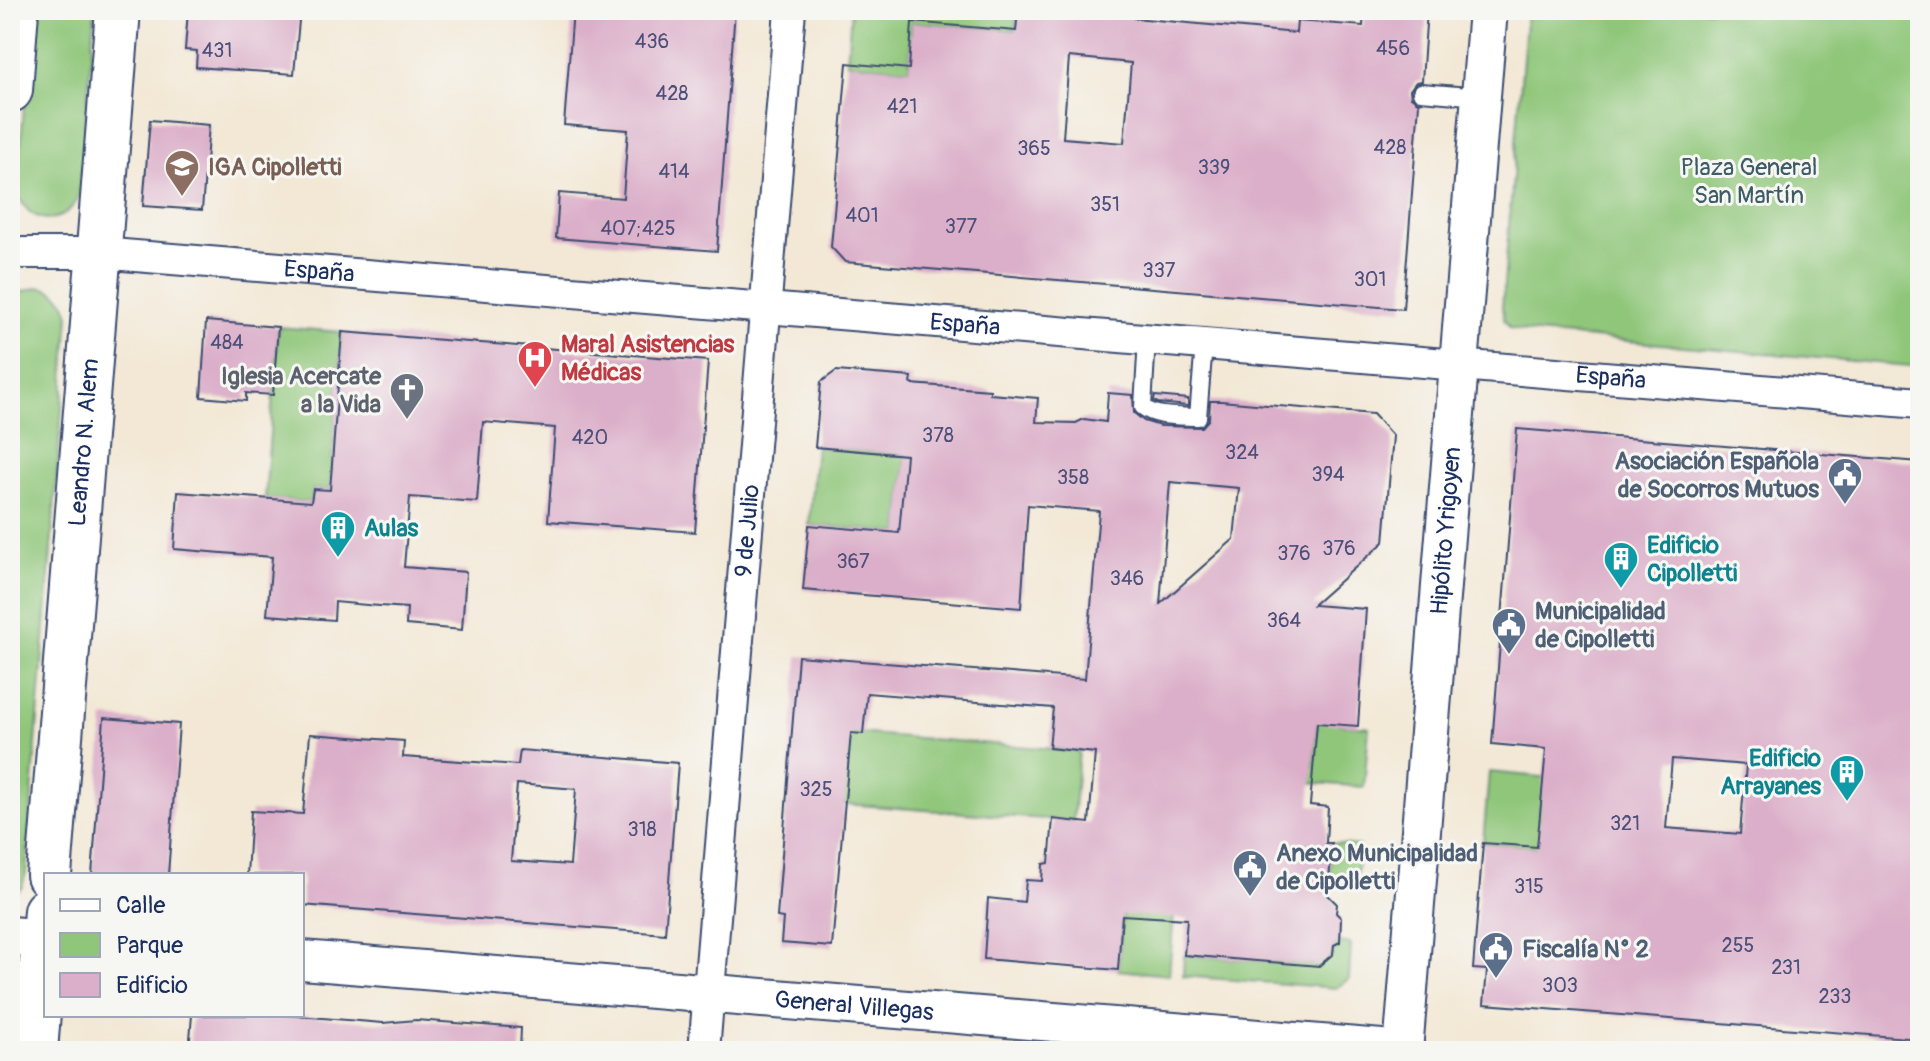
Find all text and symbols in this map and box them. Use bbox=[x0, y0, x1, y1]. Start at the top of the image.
house number: 436 bbox=[635, 29, 669, 54]
house number: 456 bbox=[1376, 36, 1410, 61]
house number: 431 bbox=[202, 38, 232, 63]
house number: 428 bbox=[656, 81, 688, 106]
house number: 421 bbox=[887, 94, 917, 119]
house number: 428 bbox=[1374, 135, 1406, 160]
house number: 365 bbox=[1017, 136, 1051, 161]
school or university icon: IGA Cipolletti bbox=[163, 148, 201, 198]
place label: IGA Cipolletti bbox=[208, 153, 342, 182]
park label: Plaza General San Martín bbox=[1680, 153, 1818, 210]
house number: 339 bbox=[1198, 155, 1230, 180]
house number: 414 bbox=[658, 159, 690, 184]
house number: 351 bbox=[1090, 192, 1120, 217]
house number: 401 bbox=[845, 203, 879, 228]
house number: 377 bbox=[945, 214, 978, 239]
house number: 407;425 bbox=[600, 216, 676, 241]
street label: España bbox=[283, 254, 356, 288]
house number: 337 bbox=[1143, 258, 1176, 283]
house number: 301 bbox=[1354, 267, 1386, 292]
street label: España bbox=[929, 307, 1001, 342]
house number: 484 bbox=[210, 330, 244, 355]
place label: Maral Asistencias Médicas bbox=[561, 330, 735, 387]
hospital icon: Maral Asistencias Médicas bbox=[516, 339, 554, 389]
street label: Leandro N. Alem bbox=[62, 357, 105, 527]
street label: España bbox=[1574, 360, 1647, 395]
place label: Iglesia Acercate a la Vida bbox=[221, 362, 382, 419]
church icon: Iglesia Acercate a la Vida bbox=[388, 371, 426, 421]
house number: 378 bbox=[922, 423, 954, 448]
house number: 420 bbox=[572, 425, 608, 450]
house number: 324 bbox=[1225, 440, 1259, 465]
street label: Hipólito Yrigoyen bbox=[1424, 446, 1467, 616]
place label: Asociación Española de Socorros Mutuos bbox=[1615, 447, 1819, 504]
public building icon: Asociación Española de Socorros Mutuos bbox=[1826, 456, 1864, 506]
house number: 394 bbox=[1311, 462, 1345, 487]
house number: 358 bbox=[1057, 465, 1089, 490]
street label: 9 de Julio bbox=[729, 483, 765, 578]
building icon: Aulas bbox=[319, 509, 357, 559]
place label: Aulas bbox=[364, 514, 419, 543]
place label: Edificio Cipolletti bbox=[1647, 531, 1737, 588]
house number: 376 bbox=[1322, 536, 1356, 561]
building icon: Edificio Cipolletti bbox=[1602, 540, 1640, 590]
house number: 376 bbox=[1277, 541, 1311, 566]
house number: 367 bbox=[836, 549, 870, 574]
house number: 346 bbox=[1110, 566, 1144, 591]
place label: Municipalidad de Cipolletti bbox=[1535, 597, 1666, 654]
public building icon: Municipalidad de Cipolletti bbox=[1490, 606, 1528, 656]
house number: 364 bbox=[1267, 608, 1302, 633]
place label: Edificio Arrayanes bbox=[1720, 744, 1821, 801]
building icon: Edificio Arrayanes bbox=[1828, 753, 1866, 803]
house number: 325 bbox=[799, 777, 833, 802]
house number: 321 bbox=[1610, 811, 1640, 836]
house number: 318 bbox=[627, 817, 657, 842]
place label: Anexo Municipalidad de Cipolletti bbox=[1276, 839, 1478, 896]
public building icon: Anexo Municipalidad de Cipolletti bbox=[1231, 848, 1269, 898]
legend bbox=[44, 873, 304, 1017]
house number: 315 bbox=[1514, 874, 1544, 899]
text: Calle bbox=[116, 891, 165, 920]
public building icon: Fiscalía N° 2 bbox=[1477, 930, 1515, 980]
text: Parque bbox=[116, 931, 183, 960]
house number: 255 bbox=[1722, 933, 1754, 958]
place label: Fiscalía N° 2 bbox=[1522, 935, 1649, 964]
house number: 231 bbox=[1771, 955, 1801, 980]
text: Edificio bbox=[116, 971, 188, 1000]
house number: 303 bbox=[1542, 973, 1578, 998]
house number: 233 bbox=[1819, 984, 1851, 1009]
street label: General Villegas bbox=[774, 985, 935, 1027]

